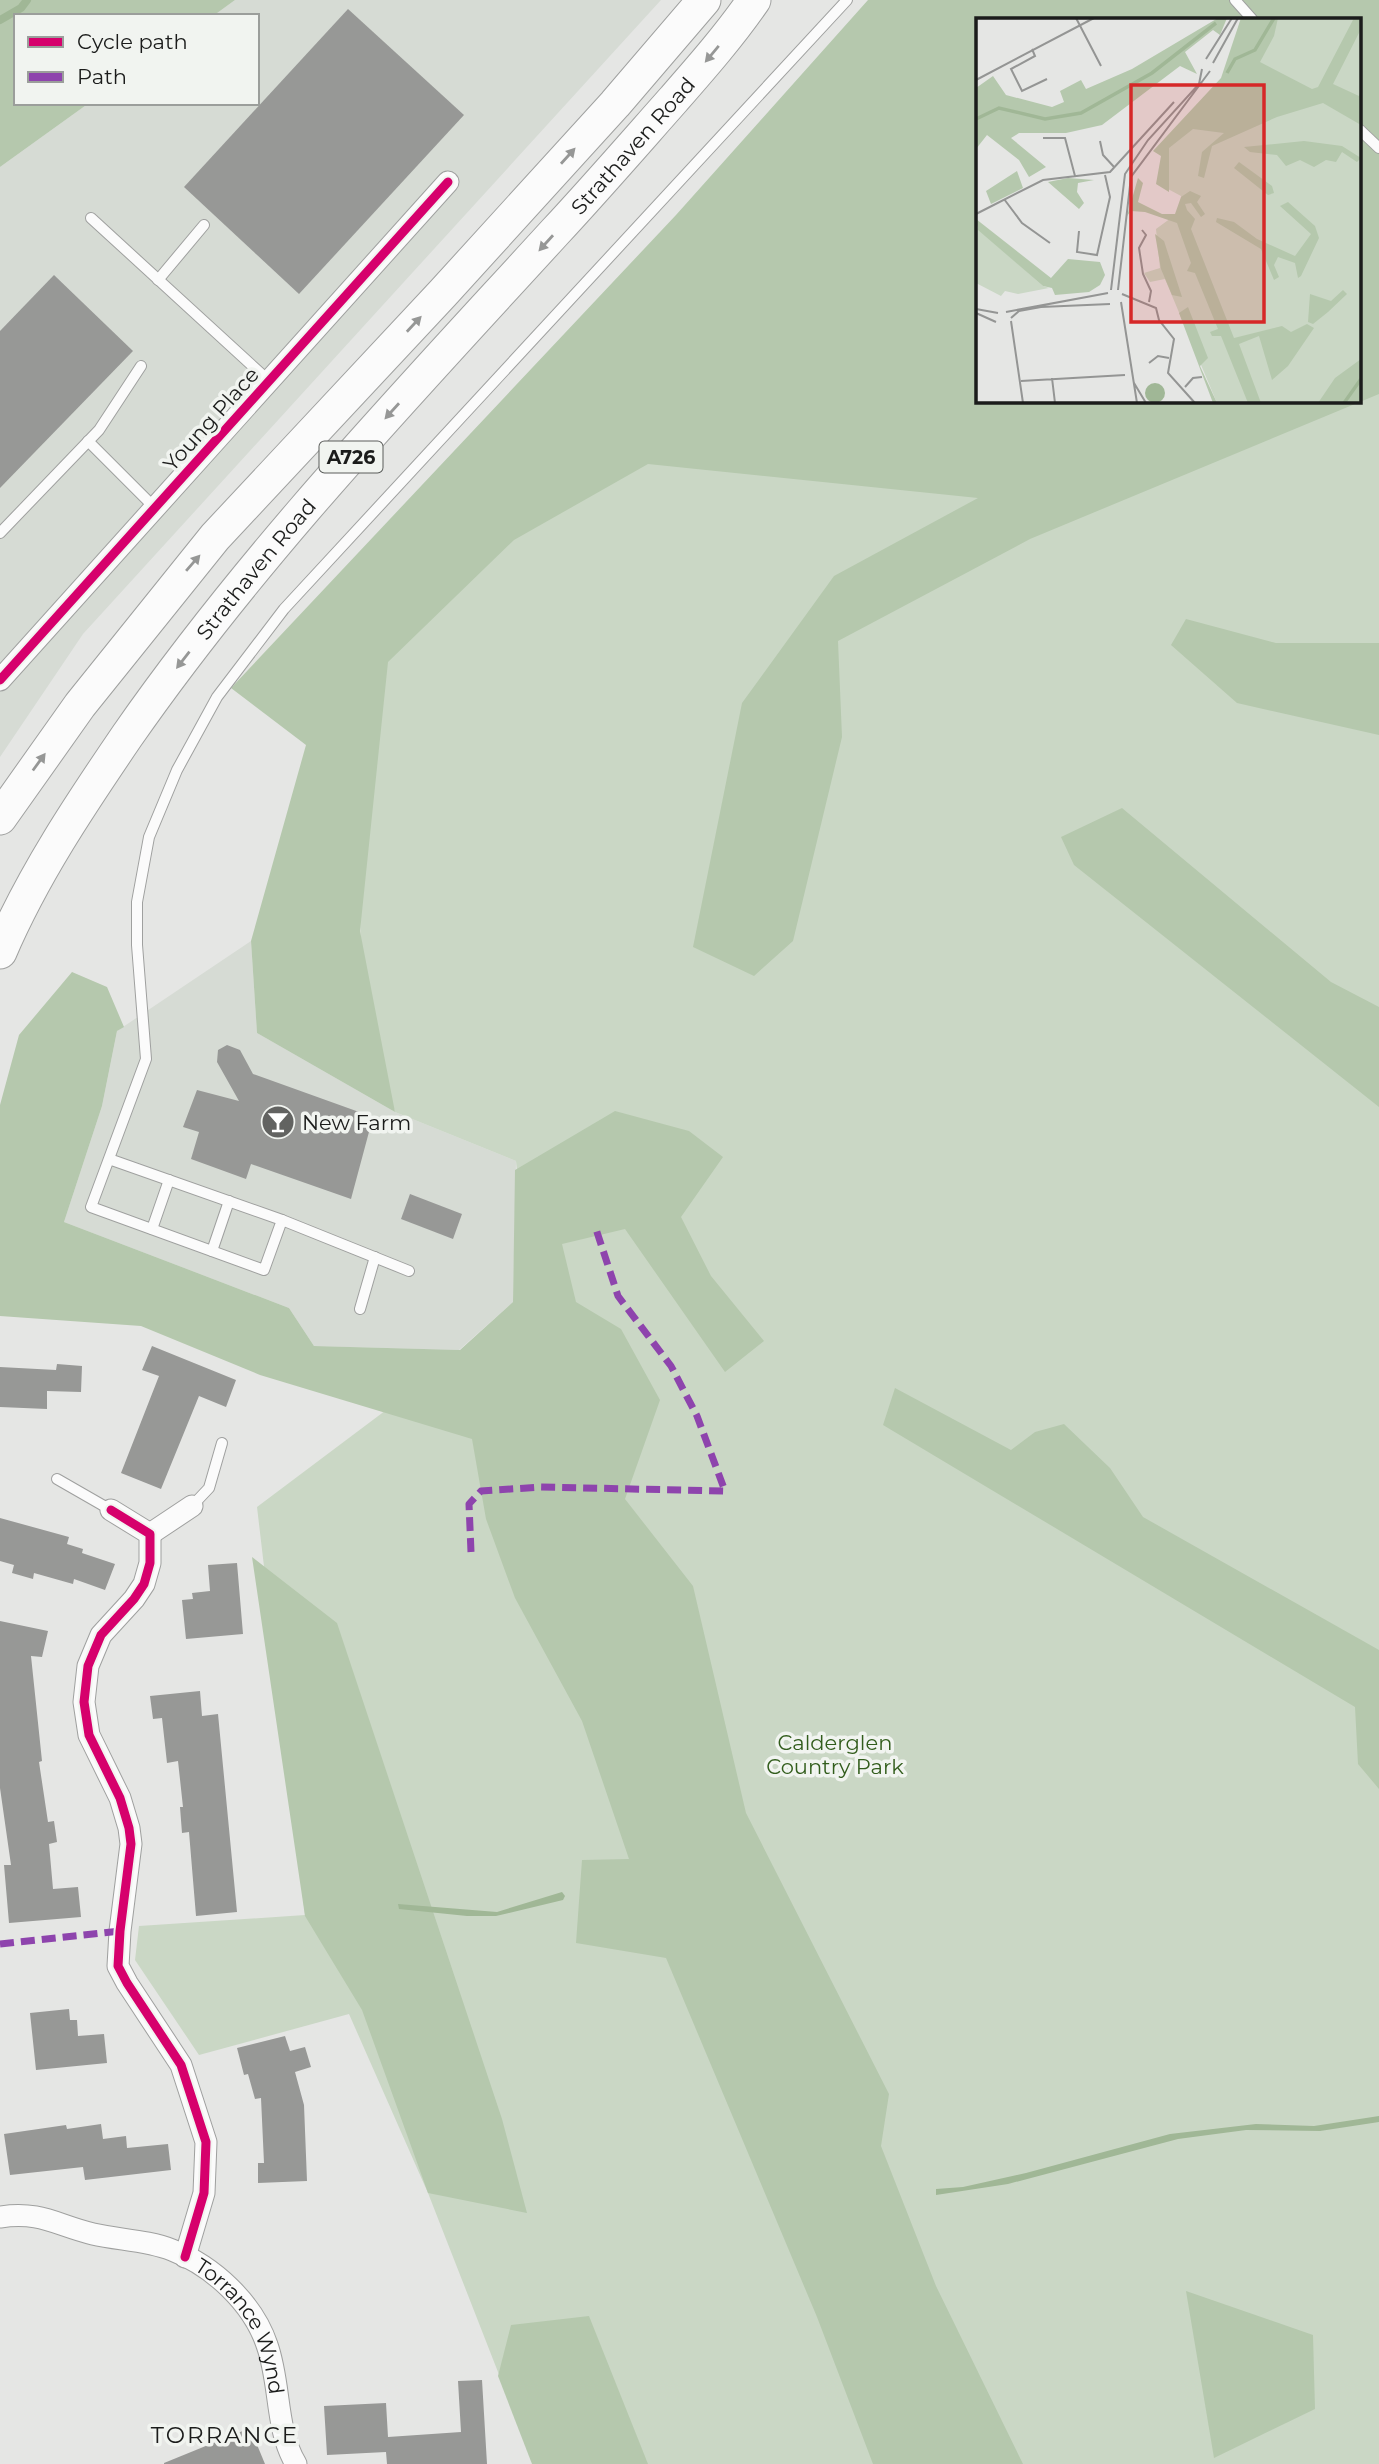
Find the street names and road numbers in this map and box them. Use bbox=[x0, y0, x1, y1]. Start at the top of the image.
street label: Strathaven Road bbox=[565, 72, 700, 219]
street label: Young Place bbox=[158, 362, 264, 476]
road number: A726 bbox=[320, 442, 382, 472]
street label: Strathaven Road bbox=[190, 493, 321, 644]
street label: Torrance Wynd bbox=[191, 2252, 290, 2396]

